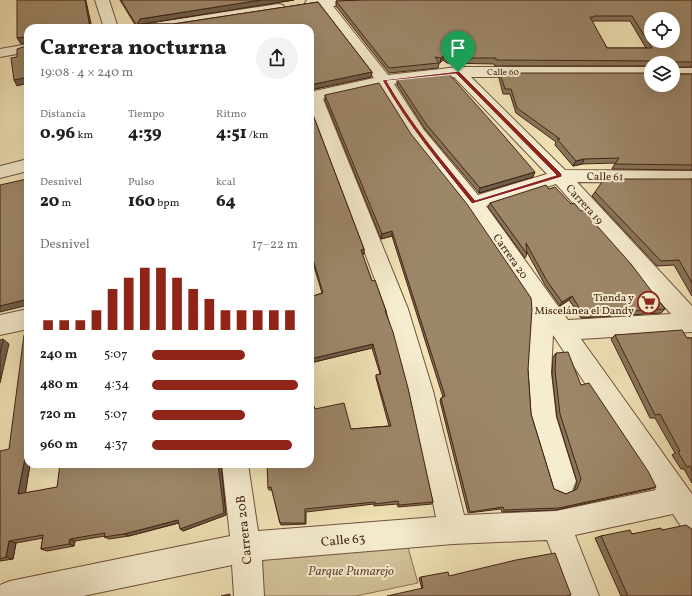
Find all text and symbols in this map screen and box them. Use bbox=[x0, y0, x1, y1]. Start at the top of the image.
map controls bbox=[644, 12, 680, 92]
button: locate bbox=[644, 12, 680, 48]
pin bbox=[441, 31, 475, 72]
text: Carrera nocturna bbox=[40, 33, 227, 64]
button: share bbox=[256, 37, 298, 79]
icon: arrive bbox=[447, 37, 469, 59]
button: layers bbox=[644, 56, 680, 92]
text: 19:08 · 4 × 240 m bbox=[40, 64, 133, 82]
street label: Calle 60 bbox=[487, 66, 519, 79]
text: Distancia bbox=[40, 107, 86, 122]
text: Tiempo bbox=[128, 107, 164, 122]
text: Ritmo bbox=[216, 107, 246, 122]
text: 0.96 bbox=[40, 122, 75, 145]
text: 4:39 bbox=[128, 122, 162, 145]
text: 4:51 bbox=[216, 122, 247, 145]
text: km bbox=[75, 128, 93, 143]
text: /km bbox=[247, 128, 269, 143]
street label: Calle 61 bbox=[587, 170, 623, 185]
text: Desnivel bbox=[40, 175, 82, 190]
text: Pulso bbox=[128, 175, 154, 190]
text: kcal bbox=[216, 175, 236, 190]
street label: Carrera 19 bbox=[562, 182, 606, 229]
text: 20 bbox=[40, 190, 59, 213]
text: 160 bbox=[128, 190, 155, 213]
text: 64 bbox=[216, 190, 236, 213]
text: m bbox=[59, 196, 71, 211]
text: bpm bbox=[155, 196, 179, 211]
street label: Carrera 20 bbox=[489, 231, 531, 283]
text: Desnivel bbox=[40, 236, 90, 254]
text: 17–22 m bbox=[252, 236, 298, 254]
supermarket icon: Tienda y Miscelánea el Dandy bbox=[636, 290, 662, 316]
place label: Tienda y Miscelánea el Dandy bbox=[534, 291, 634, 319]
text: 240 m bbox=[40, 346, 77, 364]
text: 5:07 bbox=[104, 346, 127, 364]
text: 480 m bbox=[40, 376, 78, 394]
text: 4:34 bbox=[104, 376, 129, 394]
text: 720 m bbox=[40, 406, 76, 424]
text: 5:07 bbox=[104, 406, 127, 424]
text: 960 m bbox=[40, 436, 78, 454]
text: 4:37 bbox=[104, 436, 128, 454]
street label: Carrera 20B bbox=[232, 494, 258, 565]
street label: Calle 63 bbox=[320, 530, 366, 552]
park label: Parque Pumarejo bbox=[308, 563, 394, 581]

